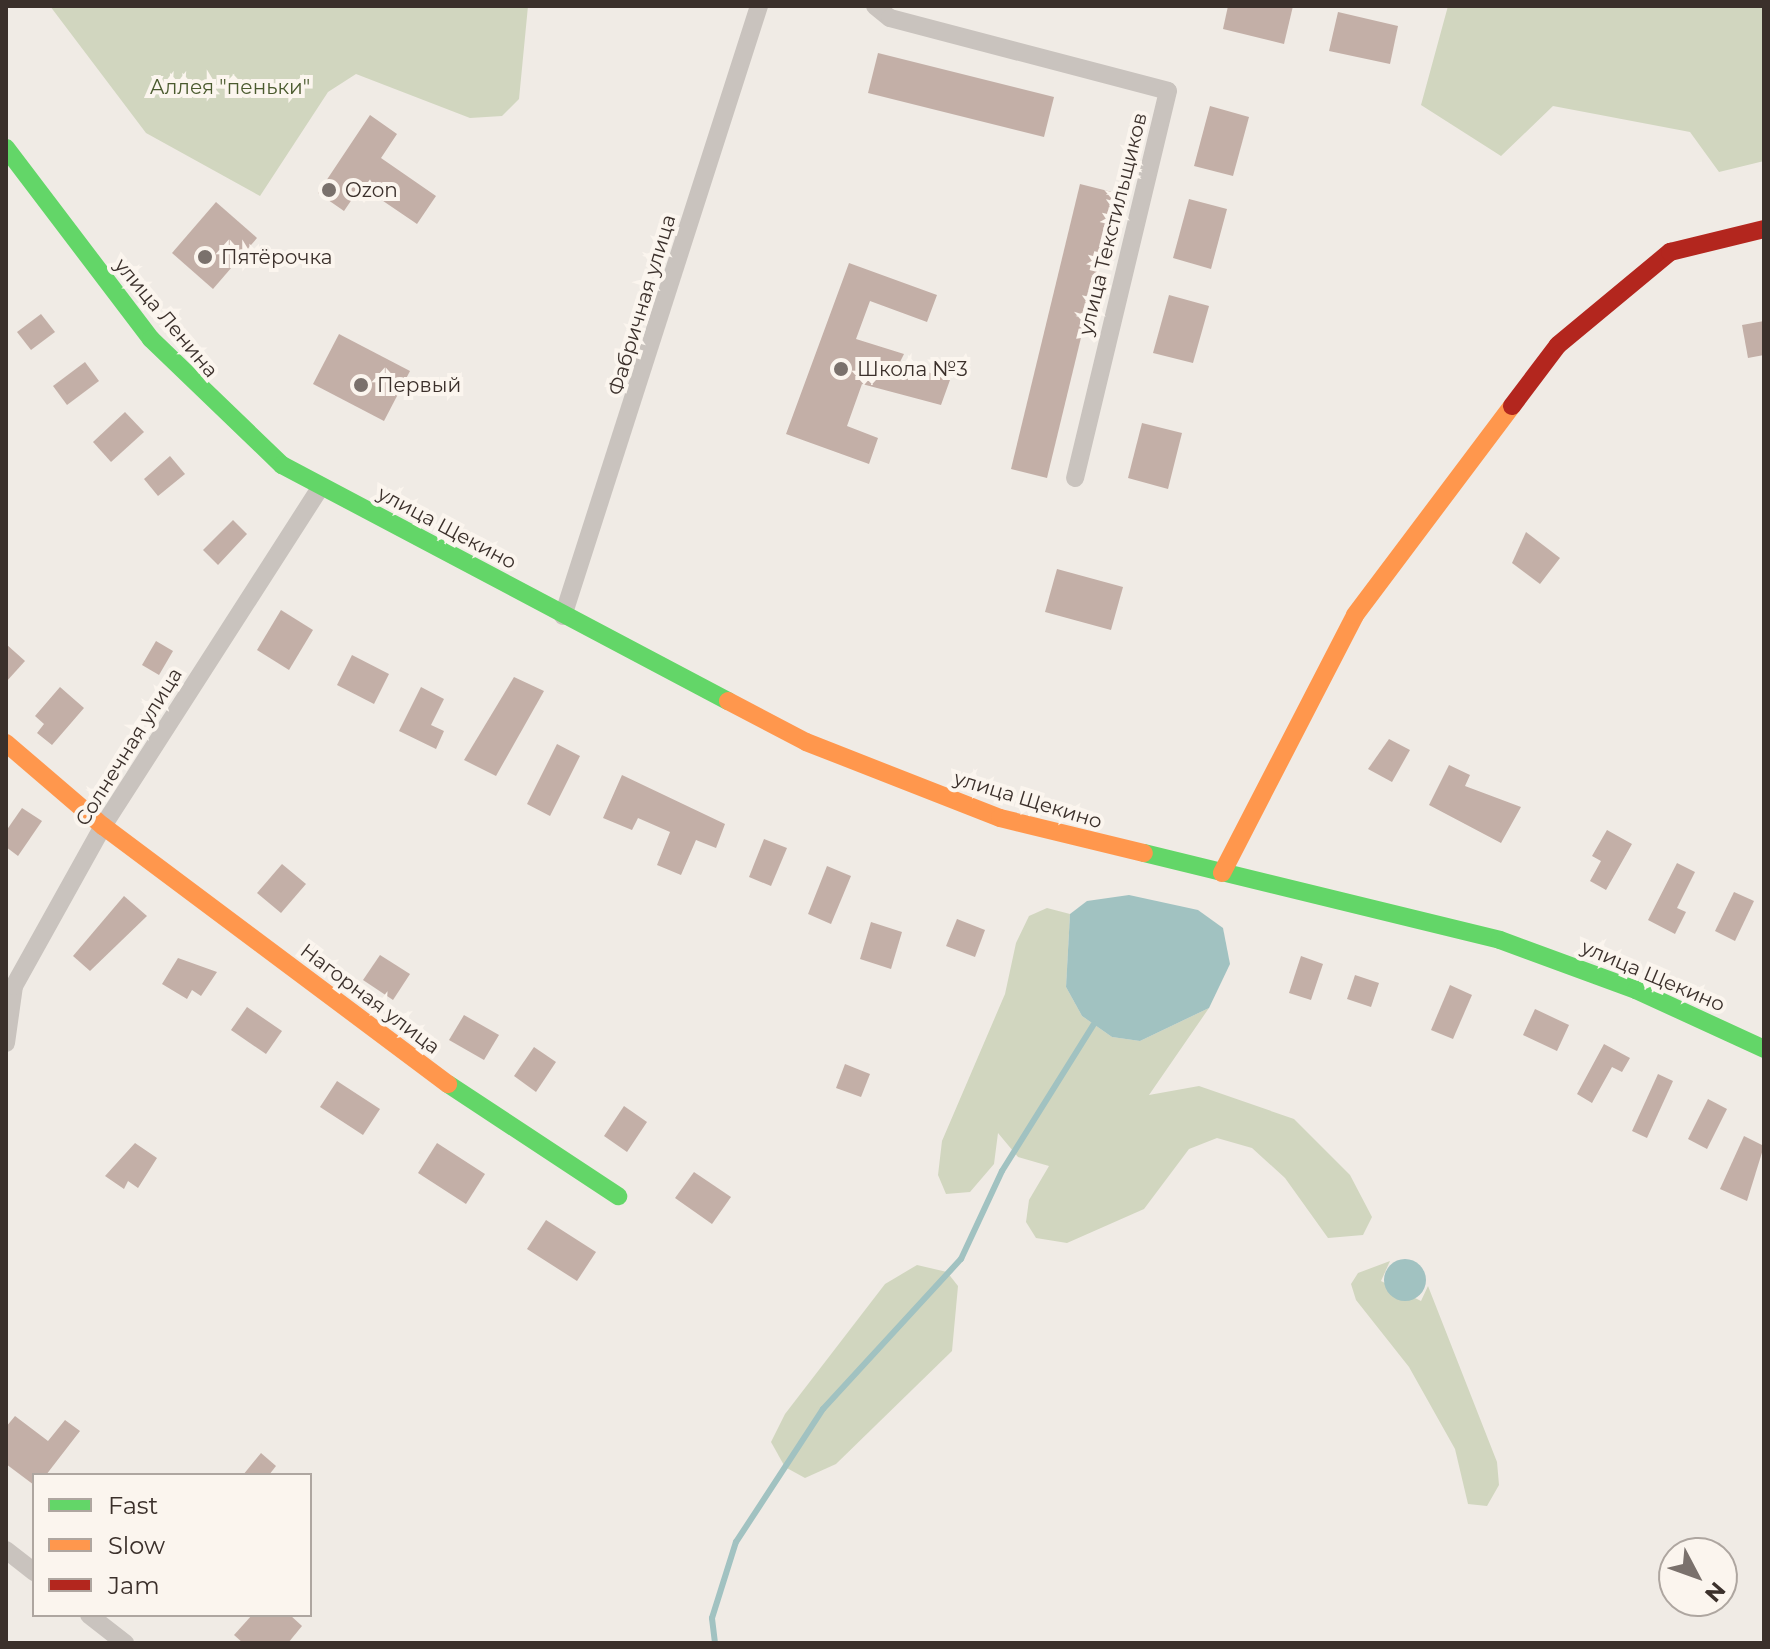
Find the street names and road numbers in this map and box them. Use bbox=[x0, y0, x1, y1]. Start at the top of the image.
street label: улица Текстильщиков bbox=[1074, 110, 1152, 338]
street label: Фабричная улица bbox=[603, 212, 681, 398]
street label: улица Ленина bbox=[109, 254, 223, 382]
street label: улица Щекино bbox=[374, 481, 520, 575]
street label: Солнечная улица bbox=[71, 663, 187, 831]
street label: улица Щекино bbox=[951, 766, 1105, 834]
street label: улица Щекино bbox=[1578, 935, 1728, 1017]
street label: Нагорная улица bbox=[295, 939, 445, 1059]

